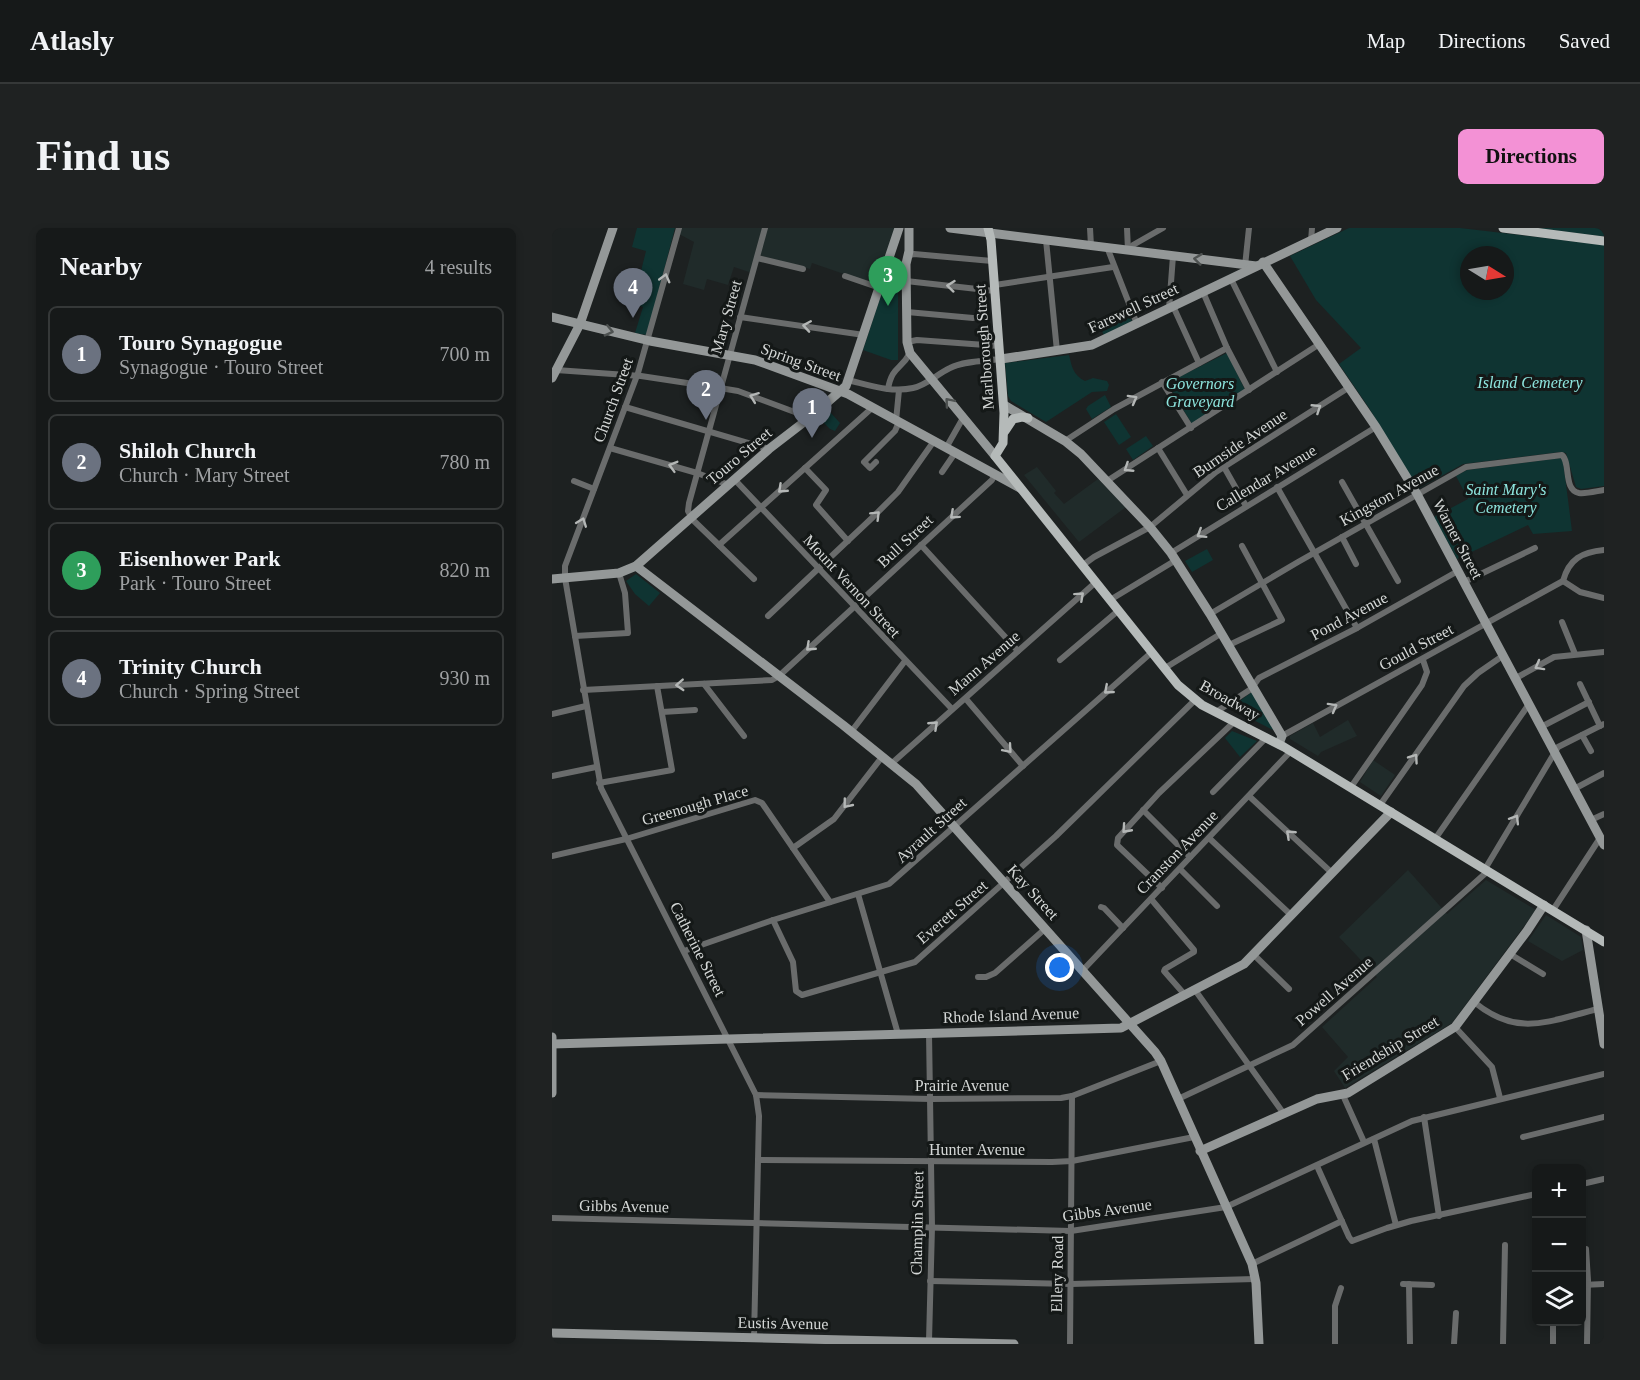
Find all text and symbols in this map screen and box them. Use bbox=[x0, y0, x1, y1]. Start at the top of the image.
text: Atlasly bbox=[30, 25, 114, 56]
text: Map bbox=[1367, 29, 1405, 53]
text: Directions bbox=[1438, 29, 1526, 53]
text: Saved bbox=[1559, 29, 1610, 53]
button: Directions bbox=[1458, 129, 1604, 184]
text: Find us bbox=[36, 133, 170, 179]
north arrow bbox=[1460, 246, 1514, 300]
text: Nearby bbox=[60, 252, 142, 281]
one-way arrow bbox=[1193, 253, 1202, 266]
text: 4 results bbox=[425, 256, 492, 278]
pin: 3 bbox=[868, 256, 908, 306]
pin: 4 bbox=[614, 268, 652, 318]
one-way arrow bbox=[658, 274, 670, 284]
street label: Mary Street bbox=[707, 278, 746, 356]
one-way arrow bbox=[946, 280, 955, 293]
street label: Farewell Street bbox=[1085, 280, 1181, 336]
street label: Marlborough Street bbox=[971, 283, 998, 410]
one-way arrow bbox=[802, 321, 811, 333]
one-way arrow bbox=[604, 323, 614, 336]
text: Touro Synagogue bbox=[119, 330, 282, 355]
street label: Spring Street bbox=[758, 340, 844, 385]
text: 1 bbox=[77, 343, 87, 365]
text: 700 m bbox=[439, 343, 490, 365]
street label: Church Street bbox=[590, 355, 636, 444]
text: Synagogue · Touro Street bbox=[119, 356, 323, 378]
pin: 2 bbox=[686, 370, 726, 420]
park label: Island Cemetery bbox=[1476, 374, 1584, 392]
park label: Governors Graveyard bbox=[1166, 375, 1235, 411]
pin: 1 bbox=[792, 388, 832, 438]
one-way arrow bbox=[749, 392, 760, 404]
one-way arrow bbox=[1126, 395, 1137, 406]
one-way arrow bbox=[945, 398, 956, 409]
one-way arrow bbox=[1310, 404, 1321, 415]
street label: Burnside Avenue bbox=[1190, 405, 1290, 481]
street label: Touro Street bbox=[703, 424, 775, 488]
text: Shiloh Church bbox=[119, 438, 256, 463]
street label: Callendar Avenue bbox=[1213, 441, 1319, 515]
text: 2 bbox=[77, 451, 87, 473]
text: 780 m bbox=[439, 451, 490, 473]
one-way arrow bbox=[1124, 460, 1134, 472]
one-way arrow bbox=[669, 461, 679, 473]
street label: Kingston Avenue bbox=[1337, 461, 1442, 530]
text: Church · Mary Street bbox=[119, 464, 290, 486]
park label: Saint Mary's Cemetery bbox=[1465, 481, 1547, 517]
one-way arrow bbox=[778, 482, 789, 493]
street label: Warner Street bbox=[1430, 496, 1486, 582]
one-way arrow bbox=[950, 508, 961, 519]
one-way arrow bbox=[869, 511, 880, 522]
street label: Bull Street bbox=[874, 511, 936, 571]
one-way arrow bbox=[574, 518, 587, 528]
one-way arrow bbox=[1197, 527, 1207, 539]
street label: Mount Vernon Street bbox=[800, 531, 904, 641]
text: Eisenhower Park bbox=[119, 546, 281, 571]
text: 3 bbox=[77, 559, 87, 581]
text: 820 m bbox=[439, 559, 490, 581]
text: Park · Touro Street bbox=[119, 572, 271, 594]
street label: Pond Avenue bbox=[1308, 589, 1390, 643]
one-way arrow bbox=[1074, 592, 1084, 603]
street label: Gould Street bbox=[1376, 620, 1456, 674]
street label: Mann Avenue bbox=[945, 627, 1023, 699]
one-way arrow bbox=[807, 640, 817, 651]
text: Trinity Church bbox=[119, 654, 262, 679]
one-way arrow bbox=[1534, 659, 1545, 670]
text: 4 bbox=[77, 667, 87, 689]
text: 930 m bbox=[439, 667, 490, 689]
street label: Broadway bbox=[1197, 677, 1263, 724]
one-way arrow bbox=[675, 679, 684, 692]
text: Church · Spring Street bbox=[119, 680, 300, 702]
one-way arrow bbox=[1104, 683, 1115, 694]
one-way arrow bbox=[1327, 703, 1337, 714]
one-way arrow bbox=[927, 721, 938, 732]
one-way arrow bbox=[1000, 742, 1011, 753]
one-way arrow bbox=[1407, 753, 1418, 764]
street label: Greenough Place bbox=[640, 782, 750, 829]
street label: Ayrault Street bbox=[892, 794, 971, 867]
one-way arrow bbox=[843, 797, 854, 808]
street label: Cranston Avenue bbox=[1133, 807, 1221, 897]
one-way arrow bbox=[1508, 815, 1520, 825]
one-way arrow bbox=[1122, 823, 1133, 833]
one-way arrow bbox=[1287, 831, 1298, 842]
street label: Kay Street bbox=[1003, 861, 1062, 924]
street label: Everett Street bbox=[913, 877, 991, 947]
street label: Catherine Street bbox=[667, 899, 729, 999]
your location bbox=[1045, 953, 1074, 982]
street label: Powell Avenue bbox=[1292, 953, 1376, 1029]
street label: Rhode Island Avenue bbox=[942, 1004, 1080, 1026]
street label: Friendship Street bbox=[1339, 1012, 1442, 1084]
street label: Prairie Avenue bbox=[915, 1077, 1009, 1094]
street label: Hunter Avenue bbox=[929, 1141, 1025, 1158]
map controls bbox=[1532, 1164, 1586, 1326]
button: + bbox=[1532, 1164, 1586, 1218]
street label: Champlin Street bbox=[908, 1170, 927, 1275]
street label: Gibbs Avenue bbox=[1061, 1195, 1153, 1225]
street label: Gibbs Avenue bbox=[579, 1197, 669, 1215]
button: − bbox=[1532, 1218, 1586, 1272]
street label: Ellery Road bbox=[1048, 1235, 1067, 1313]
button: layers bbox=[1532, 1272, 1586, 1326]
street label: Eustis Avenue bbox=[737, 1314, 829, 1332]

